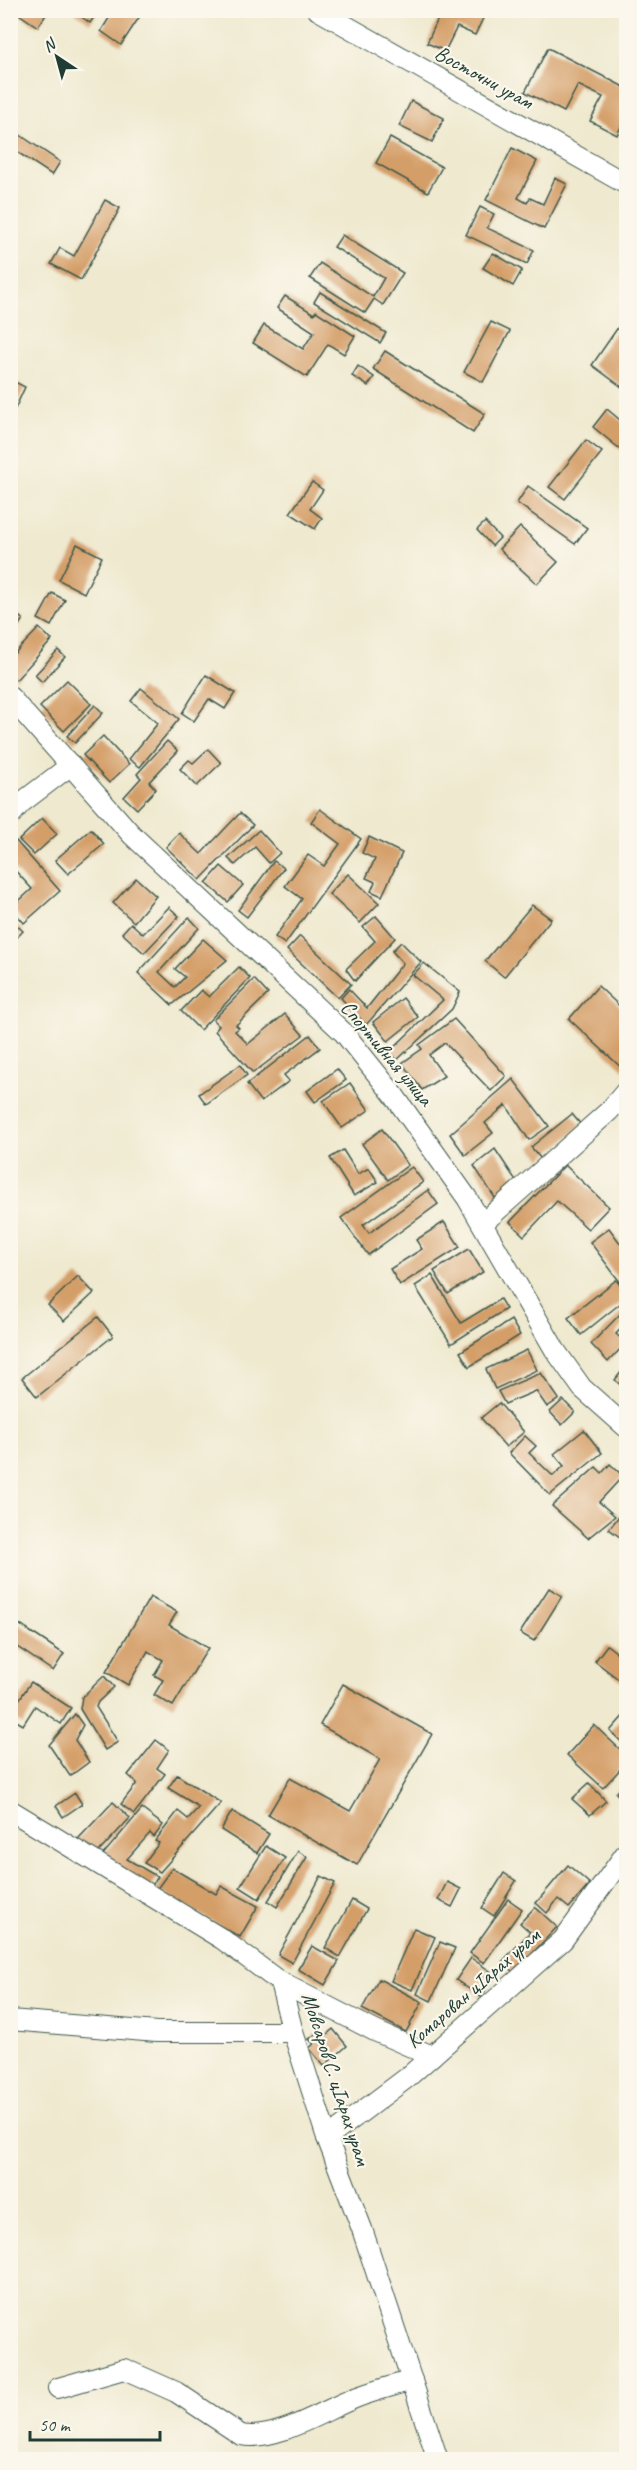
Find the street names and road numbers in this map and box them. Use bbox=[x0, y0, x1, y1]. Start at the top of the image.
street label: Восточни урам bbox=[430, 39, 539, 116]
street label: Спортивная улица bbox=[335, 995, 440, 1113]
street label: Комарован цIарах урам bbox=[400, 1922, 546, 2053]
street label: Мовсаров С. цIарах урам bbox=[296, 1989, 377, 2170]

